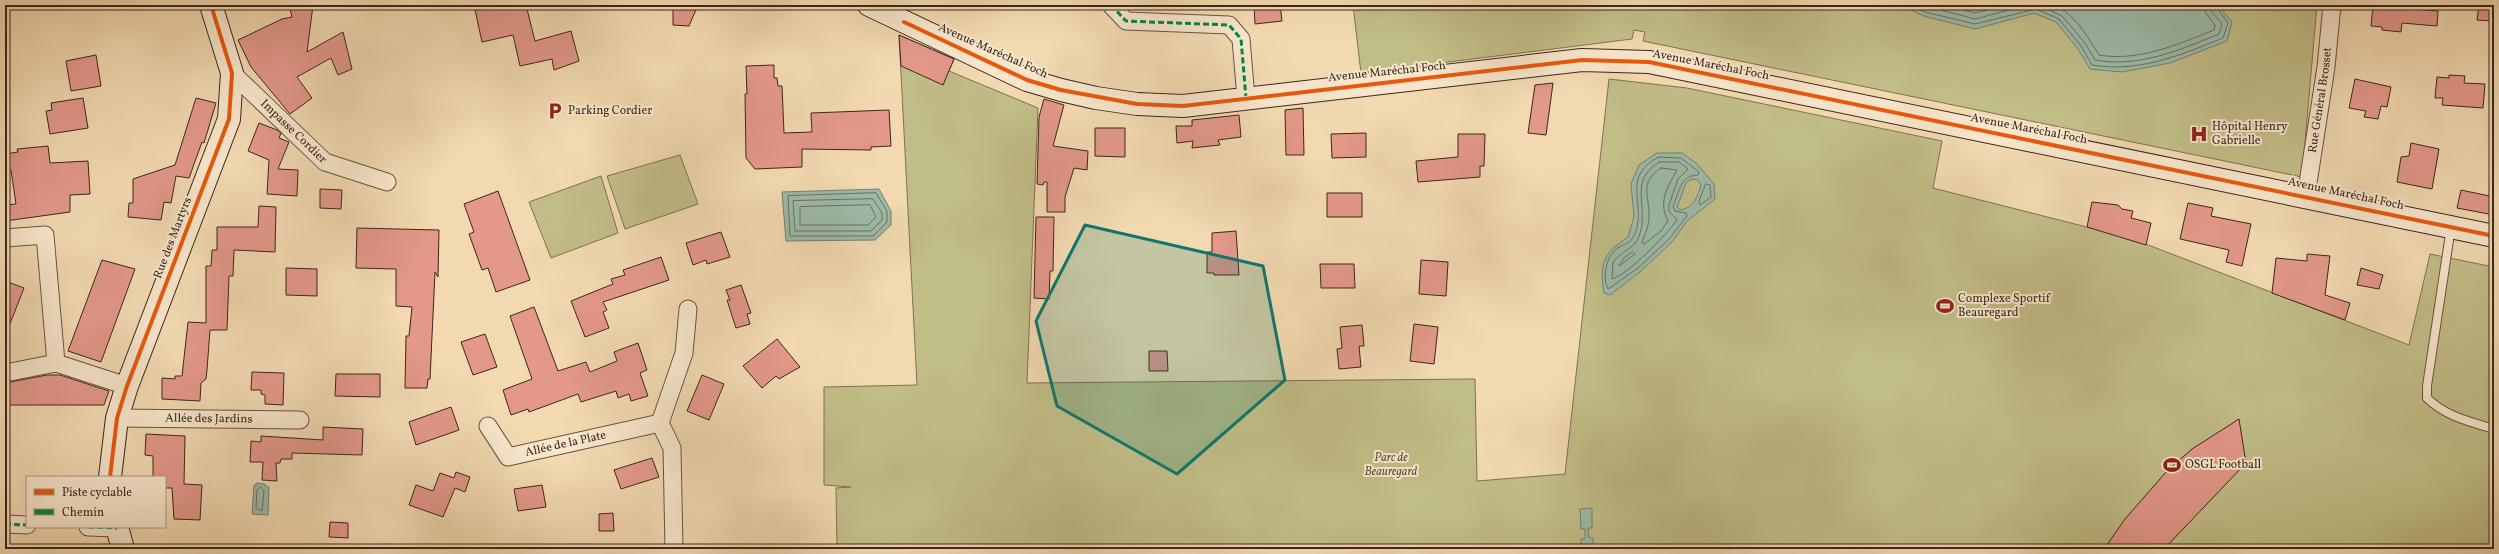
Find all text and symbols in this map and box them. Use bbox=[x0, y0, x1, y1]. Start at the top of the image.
street label: Avenue Maréchal Foch bbox=[936, 20, 1050, 82]
street label: Avenue Maréchal Foch bbox=[1651, 46, 1771, 84]
street label: Rue Général Brosset bbox=[2305, 47, 2336, 154]
street label: Avenue Maréchal Foch bbox=[1327, 58, 1447, 86]
street label: Impasse Cordier bbox=[257, 96, 330, 167]
parking icon: Parking Cordier bbox=[545, 101, 565, 121]
place label: Parking Cordier bbox=[568, 103, 652, 119]
street label: Avenue Maréchal Foch bbox=[1969, 110, 2089, 148]
place label: Hôpital Henry Gabrielle bbox=[2212, 119, 2288, 149]
hospital icon: Hôpital Henry Gabrielle bbox=[2189, 124, 2209, 144]
street label: Avenue Maréchal Foch bbox=[2286, 174, 2406, 214]
street label: Rue des Martyrs bbox=[150, 195, 196, 281]
place label: Complexe Sportif Beauregard bbox=[1958, 291, 2052, 321]
sports icon: Complexe Sportif Beauregard bbox=[1935, 296, 1955, 316]
street label: Allée des Jardins bbox=[165, 411, 253, 427]
street label: Allée de la Plate bbox=[524, 427, 608, 461]
park label: Parc de Beauregard bbox=[1365, 450, 1418, 480]
sports icon: OSGL Football bbox=[2162, 455, 2182, 475]
place label: OSGL Football bbox=[2185, 457, 2262, 473]
legend bbox=[26, 476, 166, 528]
text: Piste cyclable bbox=[62, 485, 132, 501]
text: Chemin bbox=[62, 505, 104, 521]

